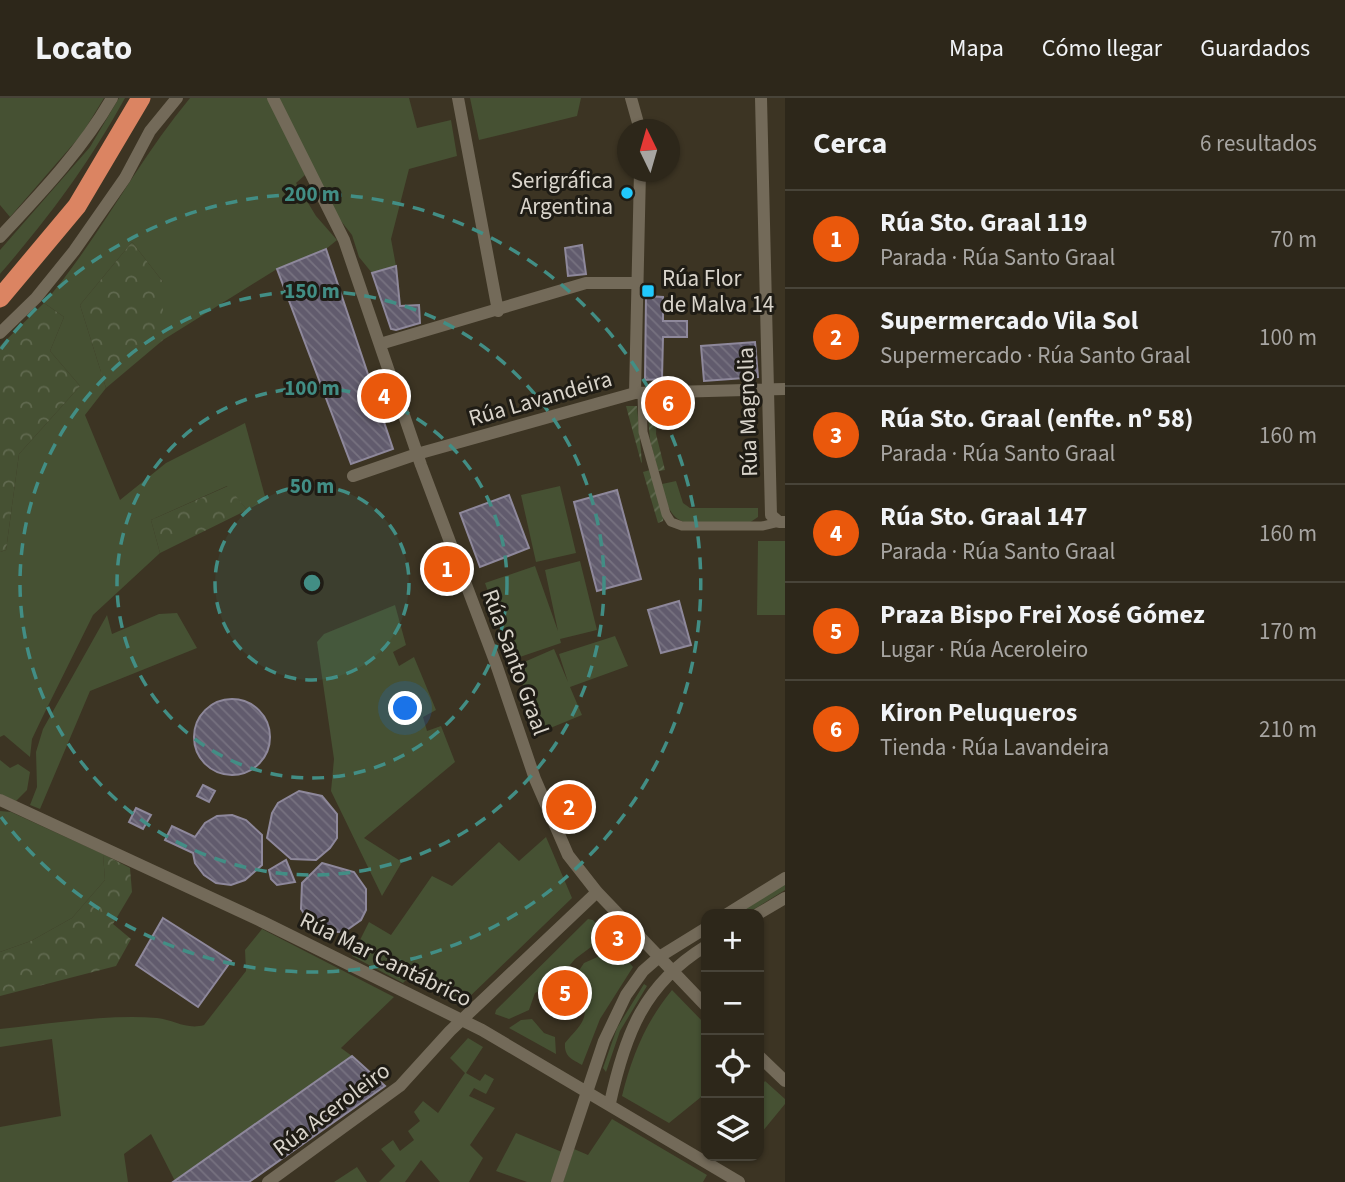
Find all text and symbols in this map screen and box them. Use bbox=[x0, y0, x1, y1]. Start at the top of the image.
text: Locato bbox=[35, 25, 132, 72]
text: Mapa bbox=[949, 31, 1004, 66]
text: Cómo llegar bbox=[1042, 31, 1162, 66]
text: Guardados bbox=[1200, 31, 1310, 66]
north arrow bbox=[617, 119, 680, 182]
text: Cerca bbox=[813, 122, 887, 165]
text: 6 resultados bbox=[1200, 127, 1317, 160]
place label: Serigráfica Argentina bbox=[511, 164, 613, 223]
text: 200 m bbox=[284, 179, 340, 209]
marker: Serigráfica Argentina bbox=[619, 185, 635, 201]
text: Rúa Sto. Graal 119 bbox=[880, 204, 1087, 241]
text: 1 bbox=[830, 223, 842, 256]
text: 70 m bbox=[1270, 223, 1317, 256]
text: Parada · Rúa Santo Graal bbox=[880, 241, 1115, 274]
place label: Rúa Flor de Malva 14 bbox=[662, 262, 774, 321]
text: 150 m bbox=[284, 276, 340, 306]
marker: Rúa Flor de Malva 14 bbox=[640, 283, 656, 299]
text: Supermercado Vila Sol bbox=[880, 302, 1138, 339]
text: 2 bbox=[830, 321, 842, 354]
text: 100 m bbox=[1259, 321, 1317, 354]
text: Supermercado · Rúa Santo Graal bbox=[880, 339, 1191, 372]
street label: Rúa Magnolia bbox=[729, 347, 766, 477]
street label: Rúa Lavandeira bbox=[465, 362, 616, 435]
pin: 4 bbox=[361, 370, 407, 422]
text: 100 m bbox=[284, 373, 340, 403]
pin: 6 bbox=[645, 377, 691, 429]
text: Rúa Sto. Graal (enfte. nº 58) bbox=[880, 400, 1194, 437]
text: 3 bbox=[830, 419, 842, 452]
text: 160 m bbox=[1259, 419, 1317, 452]
text: Parada · Rúa Santo Graal bbox=[880, 437, 1115, 470]
text: 50 m bbox=[290, 471, 334, 501]
text: Rúa Sto. Graal 147 bbox=[880, 498, 1087, 535]
text: 4 bbox=[830, 517, 842, 550]
text: 160 m bbox=[1259, 517, 1317, 550]
text: Parada · Rúa Santo Graal bbox=[880, 535, 1115, 568]
pin: 1 bbox=[424, 543, 470, 595]
centre of rings bbox=[300, 571, 324, 595]
street label: Rúa Santo Graal bbox=[474, 584, 557, 740]
text: Praza Bispo Frei Xosé Gómez bbox=[880, 596, 1205, 633]
text: 5 bbox=[830, 615, 842, 648]
text: 170 m bbox=[1259, 615, 1317, 648]
text: Lugar · Rúa Aceroleiro bbox=[880, 633, 1088, 666]
your location bbox=[388, 691, 422, 725]
text: Kiron Peluqueros bbox=[880, 694, 1077, 731]
text: 6 bbox=[830, 713, 842, 746]
text: 210 m bbox=[1259, 713, 1317, 746]
text: Tienda · Rúa Lavandeira bbox=[880, 731, 1109, 764]
pin: 2 bbox=[546, 781, 592, 833]
street label: Rúa Mar Cantábrico bbox=[294, 903, 477, 1015]
map controls bbox=[701, 909, 764, 1161]
button: + bbox=[701, 909, 764, 972]
pin: 3 bbox=[595, 912, 641, 964]
pin: 5 bbox=[542, 967, 588, 1019]
button: − bbox=[701, 972, 764, 1035]
button: locate bbox=[701, 1035, 764, 1098]
street label: Rúa Aceroleiro bbox=[266, 1054, 397, 1164]
button: layers bbox=[701, 1098, 764, 1161]

